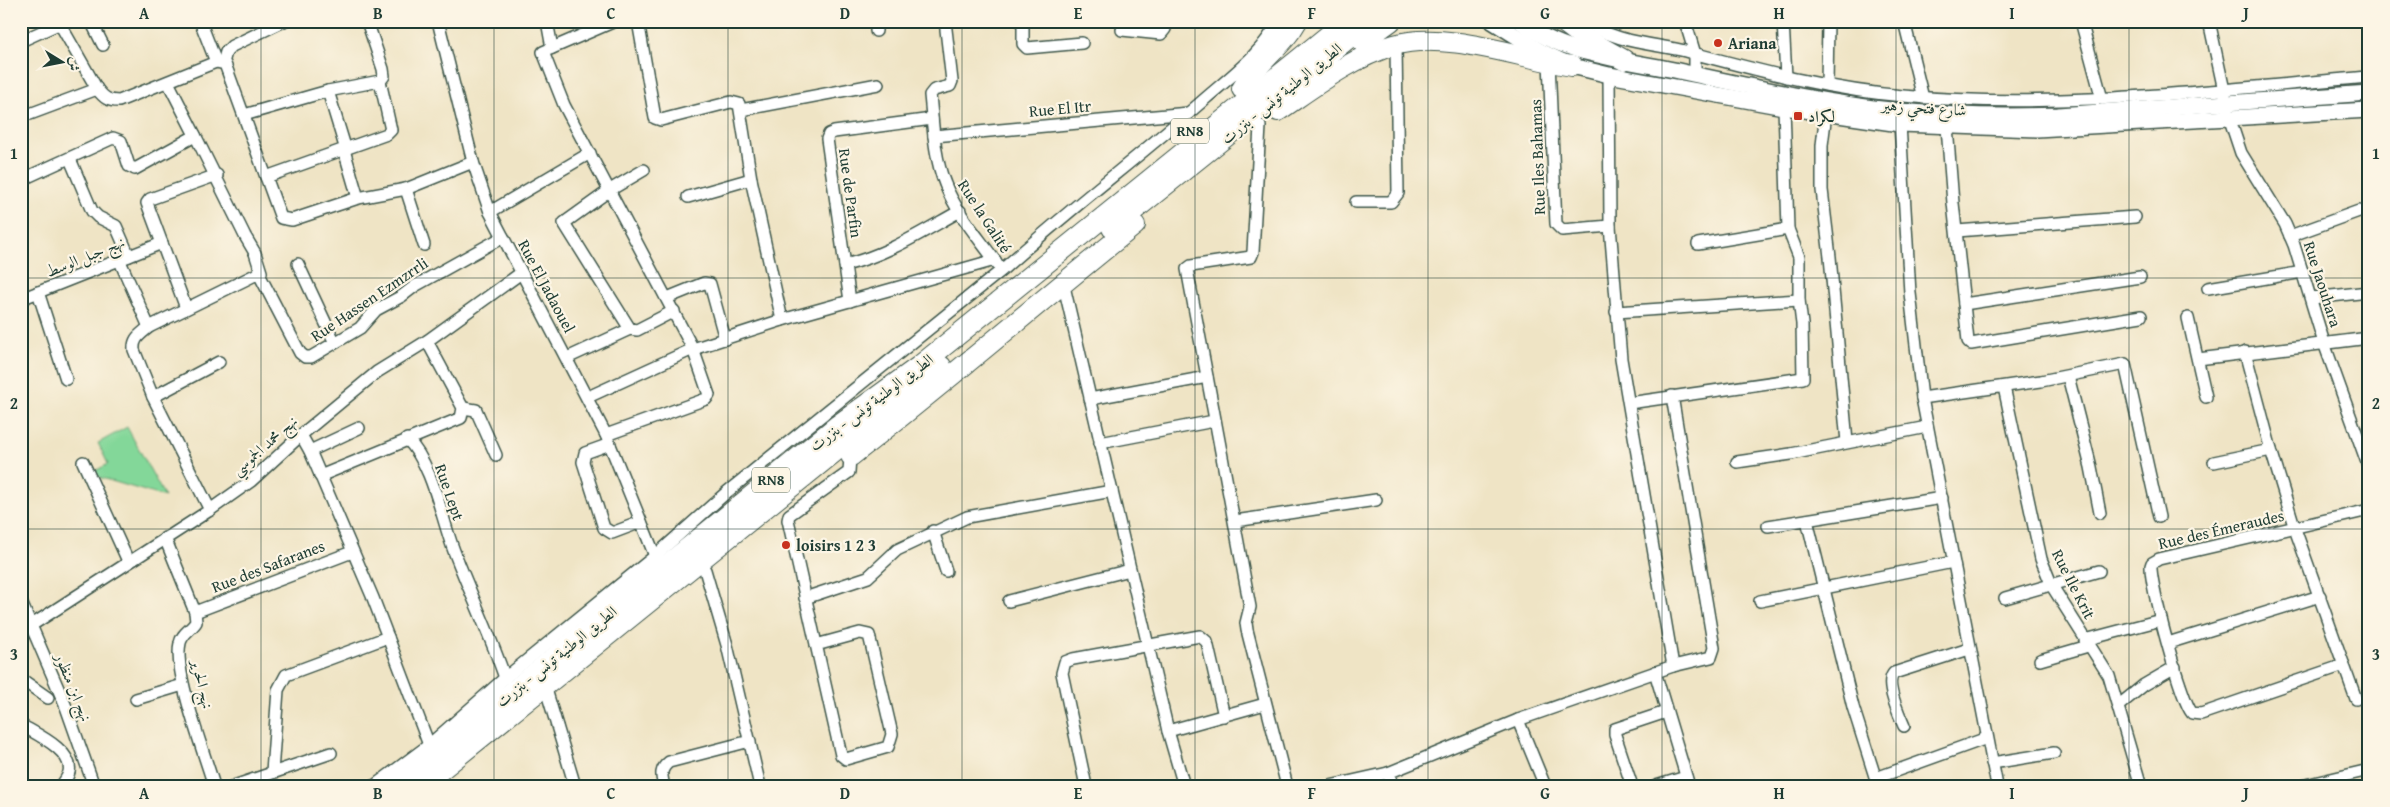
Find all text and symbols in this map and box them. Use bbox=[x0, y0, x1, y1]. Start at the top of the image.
text: A bbox=[139, 1, 150, 25]
text: B bbox=[373, 1, 383, 25]
text: C bbox=[606, 1, 616, 25]
text: D bbox=[840, 1, 850, 25]
text: E bbox=[1074, 1, 1083, 25]
text: F bbox=[1308, 1, 1316, 25]
text: G bbox=[1540, 1, 1550, 25]
text: H bbox=[1773, 1, 1785, 25]
text: I bbox=[2009, 1, 2015, 25]
text: J bbox=[2240, 1, 2249, 25]
place label: Ariana bbox=[1728, 31, 1777, 55]
street label: الطريق الوطنية تونس - بنزرت bbox=[1215, 36, 1347, 150]
marker: Ariana bbox=[1712, 37, 1724, 49]
north arrow bbox=[38, 38, 88, 88]
text: ش bbox=[64, 56, 86, 73]
street label: شارع فتحي زهير bbox=[1879, 92, 1967, 126]
street label: Rue El Itr bbox=[1028, 93, 1092, 123]
street label: Rue Iles Bahamas bbox=[1523, 99, 1551, 215]
place label: لكراد bbox=[1808, 104, 1835, 128]
marker: لكراد bbox=[1792, 110, 1804, 122]
road number: RN8 bbox=[1171, 118, 1209, 144]
text: 1 bbox=[10, 141, 18, 165]
text: 1 bbox=[2372, 141, 2380, 165]
street label: Rue de Parfin bbox=[833, 147, 869, 239]
street label: Rue la Galité bbox=[952, 174, 1018, 258]
street label: نهج جبل الوسط bbox=[42, 229, 129, 286]
street label: Rue El Jadaouel bbox=[512, 235, 582, 337]
street label: Rue Jaouhara bbox=[2298, 238, 2348, 330]
street label: Rue Hassen Ezmzrrli bbox=[305, 250, 433, 347]
street label: الطريق الوطنية تونس - بنزرت bbox=[804, 347, 938, 457]
text: 2 bbox=[10, 391, 18, 415]
text: 2 bbox=[2372, 391, 2380, 415]
street label: نهج محمد الجموسي bbox=[225, 409, 305, 484]
street label: Rue Lept bbox=[429, 460, 471, 524]
road number: RN8 bbox=[752, 468, 790, 492]
street label: Rue des Émeraudes bbox=[2156, 503, 2286, 555]
street label: Rue des Safaranes bbox=[208, 533, 328, 599]
place label: loisirs 1 2 3 bbox=[796, 533, 876, 557]
marker: loisirs 1 2 3 bbox=[780, 539, 792, 551]
street label: Rue Ile Krit bbox=[2046, 545, 2102, 623]
street label: الطريق الوطنية تونس - بنزرت bbox=[490, 599, 622, 713]
text: 3 bbox=[10, 642, 18, 666]
text: 3 bbox=[2372, 642, 2380, 666]
street label: نهج ابن منظور bbox=[46, 647, 99, 726]
street label: نهج الحرير bbox=[182, 655, 220, 712]
text: A bbox=[139, 781, 150, 805]
text: B bbox=[373, 781, 383, 805]
text: C bbox=[606, 781, 616, 805]
text: D bbox=[840, 781, 850, 805]
text: E bbox=[1074, 781, 1083, 805]
text: F bbox=[1308, 781, 1316, 805]
text: G bbox=[1540, 781, 1550, 805]
text: H bbox=[1773, 781, 1785, 805]
text: I bbox=[2009, 781, 2015, 805]
text: J bbox=[2240, 781, 2249, 805]

